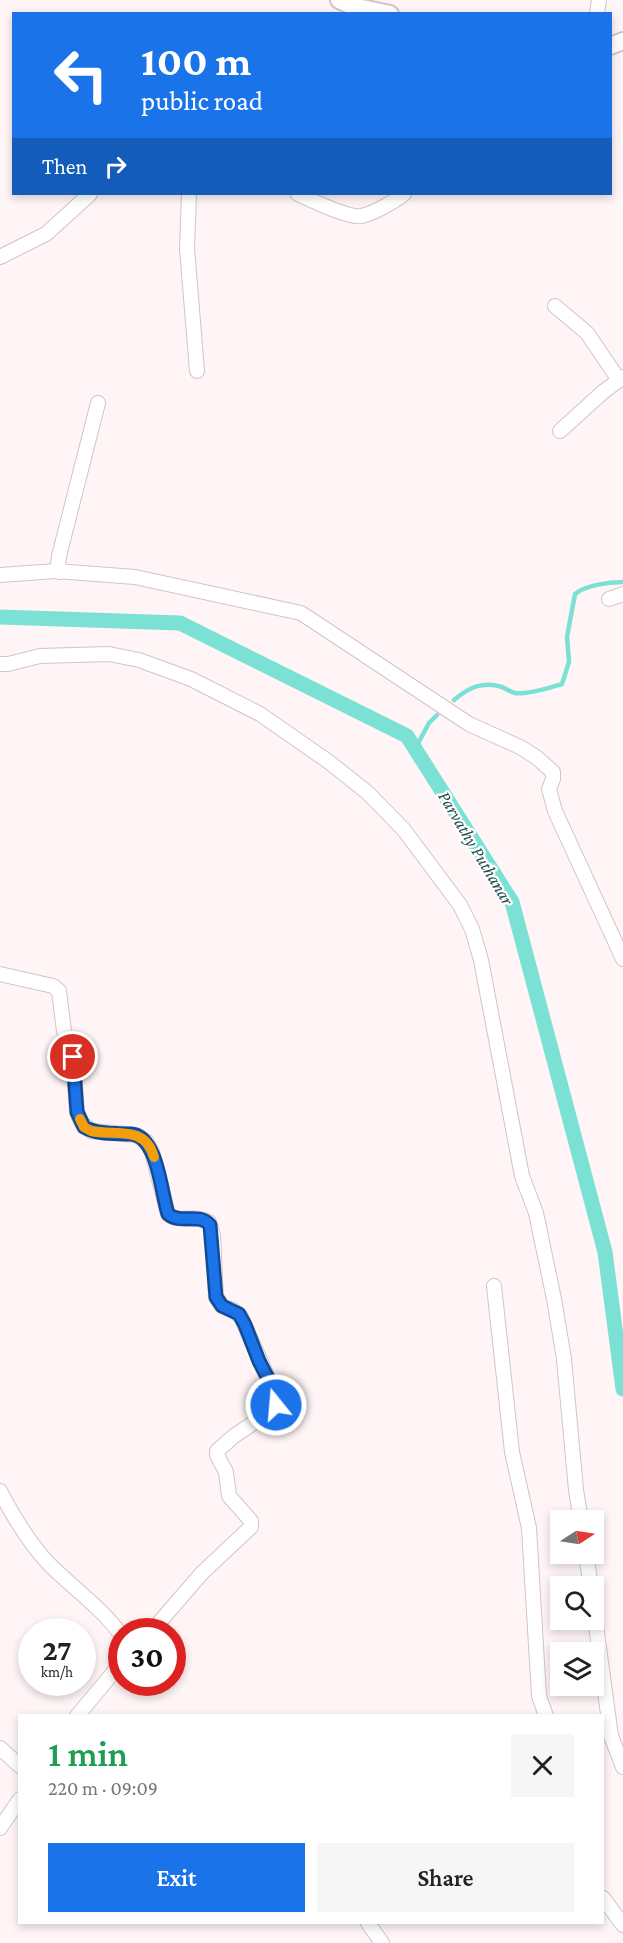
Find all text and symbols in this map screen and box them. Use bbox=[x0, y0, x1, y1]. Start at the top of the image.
icon: left bbox=[42, 36, 120, 114]
text: 100 m bbox=[141, 37, 251, 84]
text: public road bbox=[141, 86, 263, 116]
icon: right bbox=[99, 150, 132, 183]
text: Then bbox=[42, 154, 87, 179]
water label: Parvathy Puthanar bbox=[434, 788, 518, 909]
pin bbox=[47, 1031, 98, 1082]
icon: arrive bbox=[56, 1040, 89, 1073]
position arrow bbox=[244, 1373, 308, 1437]
north arrow bbox=[550, 1510, 604, 1564]
map controls bbox=[550, 1510, 604, 1696]
button: search bbox=[550, 1576, 604, 1630]
speed limit sign: 30 bbox=[108, 1618, 186, 1696]
text: 27 bbox=[42, 1633, 72, 1666]
button: layers bbox=[550, 1642, 604, 1696]
text: km/h bbox=[41, 1664, 73, 1680]
text: 1 min bbox=[48, 1734, 128, 1774]
button: close bbox=[511, 1734, 574, 1797]
text: 220 m · 09:09 bbox=[48, 1777, 158, 1799]
button: Exit bbox=[48, 1843, 305, 1912]
button: Share bbox=[317, 1843, 574, 1912]

